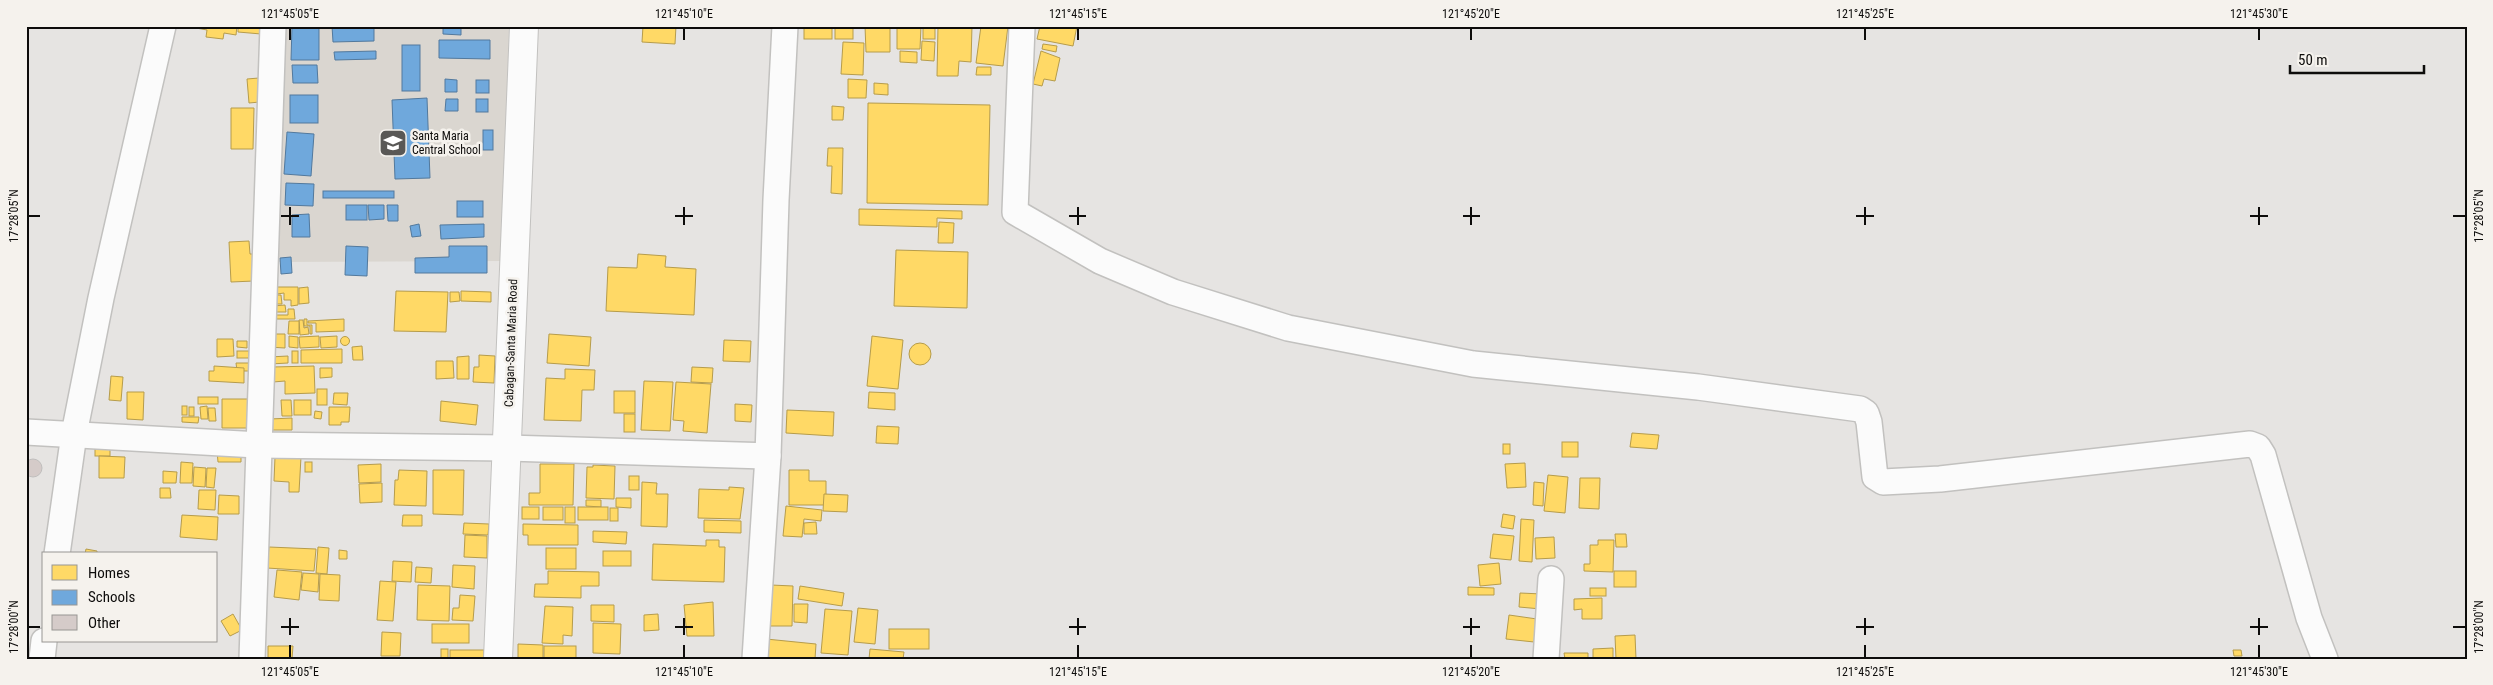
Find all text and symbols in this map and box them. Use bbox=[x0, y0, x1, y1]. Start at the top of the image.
text: 121°45'05"E bbox=[261, 7, 319, 21]
text: 121°45'10"E bbox=[655, 7, 713, 21]
text: 121°45'15"E bbox=[1049, 7, 1107, 21]
text: 121°45'20"E bbox=[1442, 7, 1500, 21]
text: 121°45'25"E bbox=[1836, 7, 1894, 21]
text: 121°45'30"E bbox=[2230, 7, 2288, 21]
scale bar bbox=[2290, 42, 2424, 74]
text: 50 m bbox=[2298, 51, 2328, 69]
school or university icon: Santa Maria Central School bbox=[378, 128, 408, 158]
place label: Santa Maria Central School bbox=[412, 129, 481, 157]
text: 17°28'05"N bbox=[7, 189, 21, 243]
text: 17°28'05"N bbox=[2472, 189, 2486, 243]
street label: Cabagan-Santa Maria Road bbox=[502, 279, 520, 407]
legend bbox=[42, 552, 218, 642]
text: Homes bbox=[88, 564, 130, 582]
text: Schools bbox=[88, 588, 135, 606]
text: 17°28'00"N bbox=[7, 600, 21, 654]
text: 17°28'00"N bbox=[2472, 600, 2486, 654]
text: Other bbox=[88, 614, 121, 632]
text: 121°45'05"E bbox=[261, 665, 319, 679]
text: 121°45'10"E bbox=[655, 665, 713, 679]
text: 121°45'15"E bbox=[1049, 665, 1107, 679]
text: 121°45'20"E bbox=[1442, 665, 1500, 679]
text: 121°45'25"E bbox=[1836, 665, 1894, 679]
text: 121°45'30"E bbox=[2230, 665, 2288, 679]

